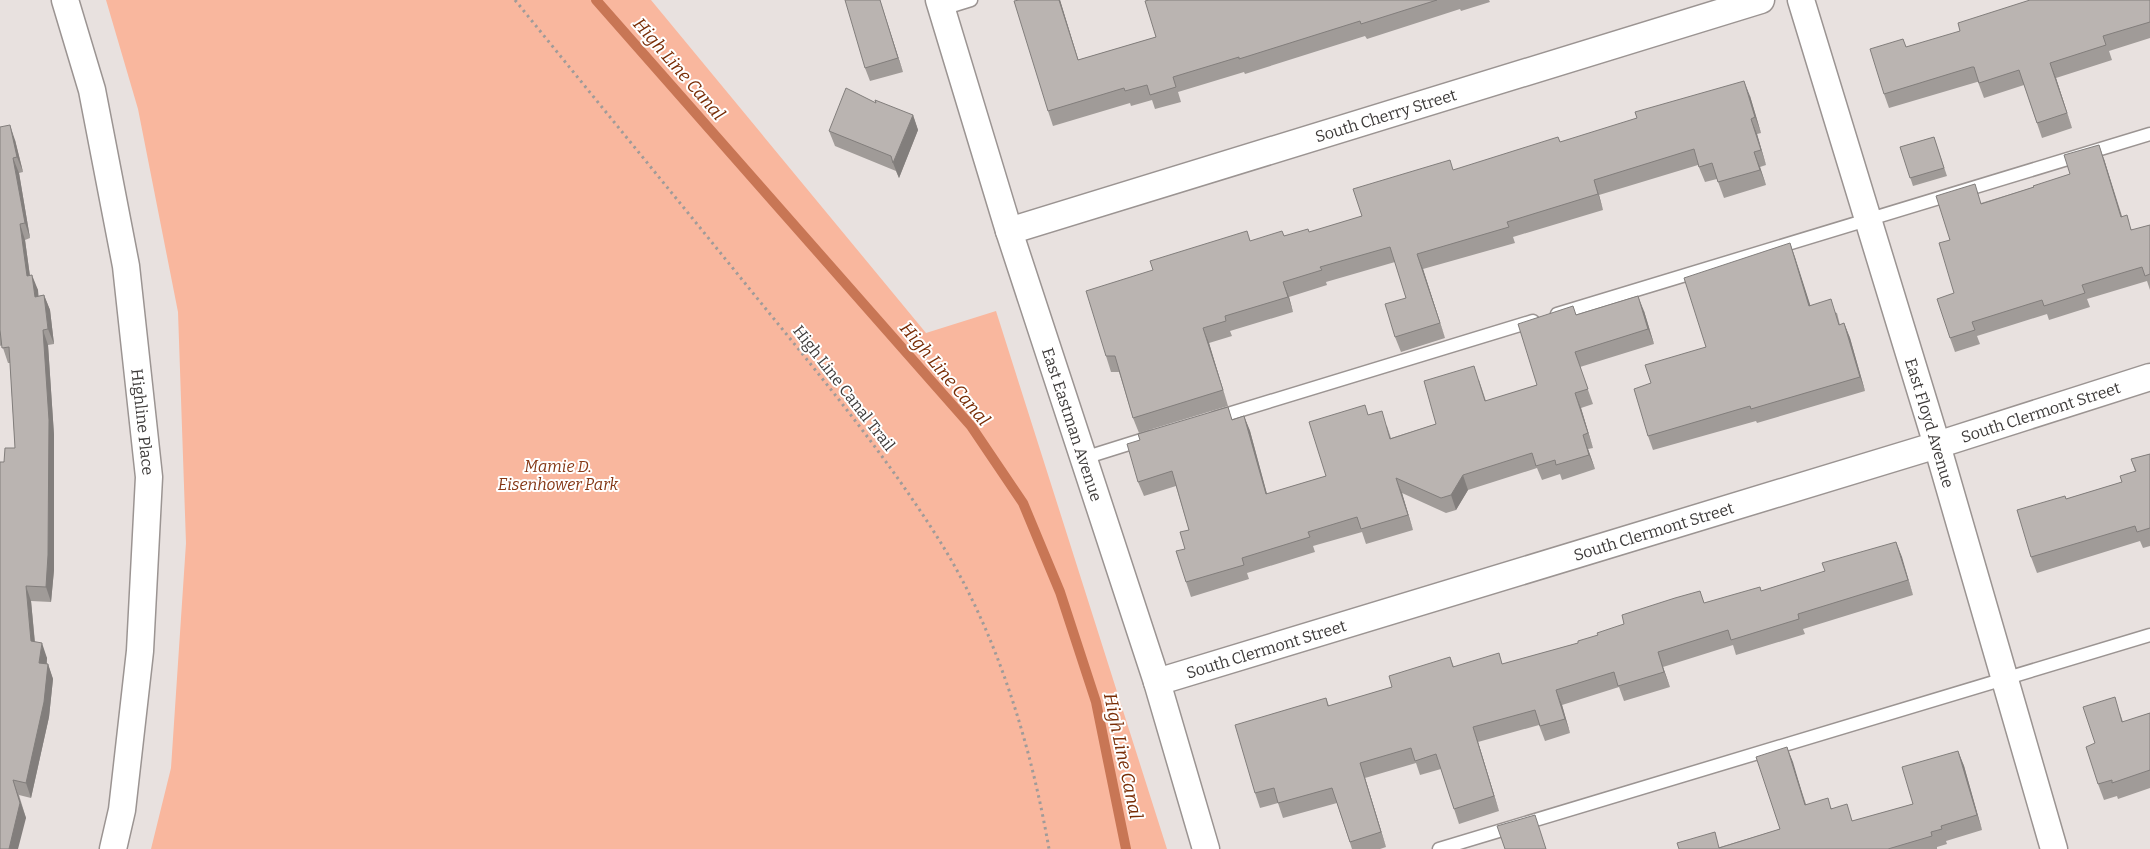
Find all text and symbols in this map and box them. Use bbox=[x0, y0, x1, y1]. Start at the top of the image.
water label: High Line Canal bbox=[629, 13, 730, 125]
street label: South Cherry Street bbox=[1313, 85, 1459, 146]
water label: High Line Canal bbox=[895, 318, 995, 430]
street label: High Line Canal Trail bbox=[789, 321, 899, 455]
street label: East Eastman Avenue bbox=[1038, 345, 1107, 504]
street label: East Floyd Avenue bbox=[1901, 356, 1958, 490]
street label: Highline Place bbox=[128, 368, 158, 476]
street label: South Clermont Street bbox=[1959, 378, 2123, 446]
park label: Mamie D. Eisenhower Park bbox=[498, 457, 619, 494]
street label: South Clermont Street bbox=[1571, 498, 1736, 564]
street label: South Clermont Street bbox=[1184, 616, 1349, 682]
water label: High Line Canal bbox=[1099, 691, 1147, 821]

